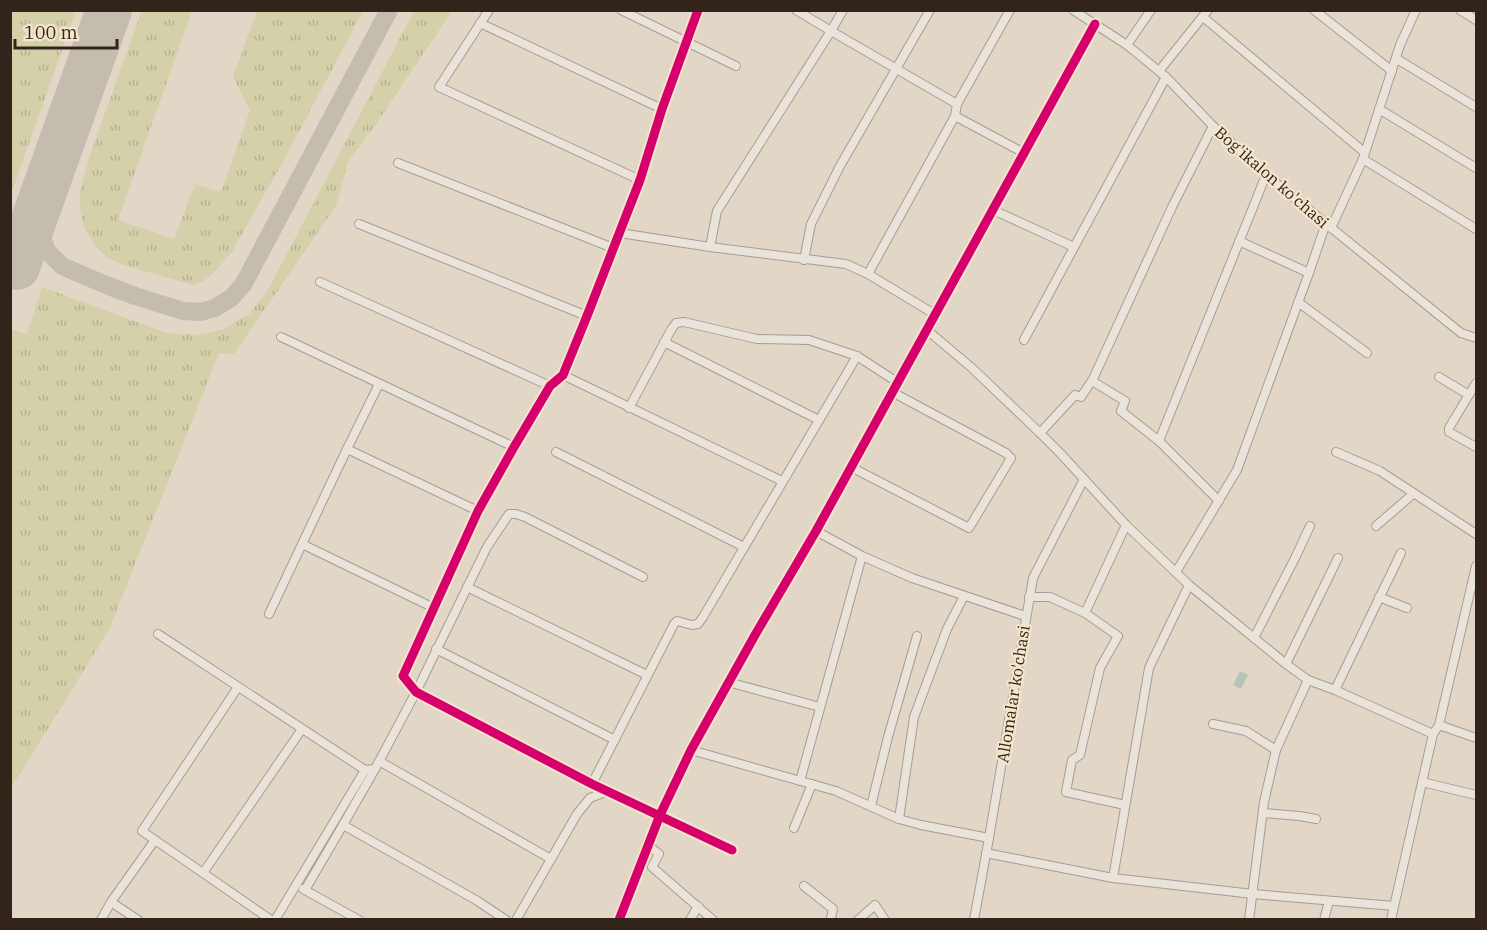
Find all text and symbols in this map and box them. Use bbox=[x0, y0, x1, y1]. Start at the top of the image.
scale bar bbox=[15, 12, 117, 50]
text: 100 m bbox=[24, 21, 78, 44]
street label: Bog'ikalon ko'chasi bbox=[1211, 122, 1333, 232]
street label: Allomalar ko'chasi bbox=[992, 624, 1034, 764]

